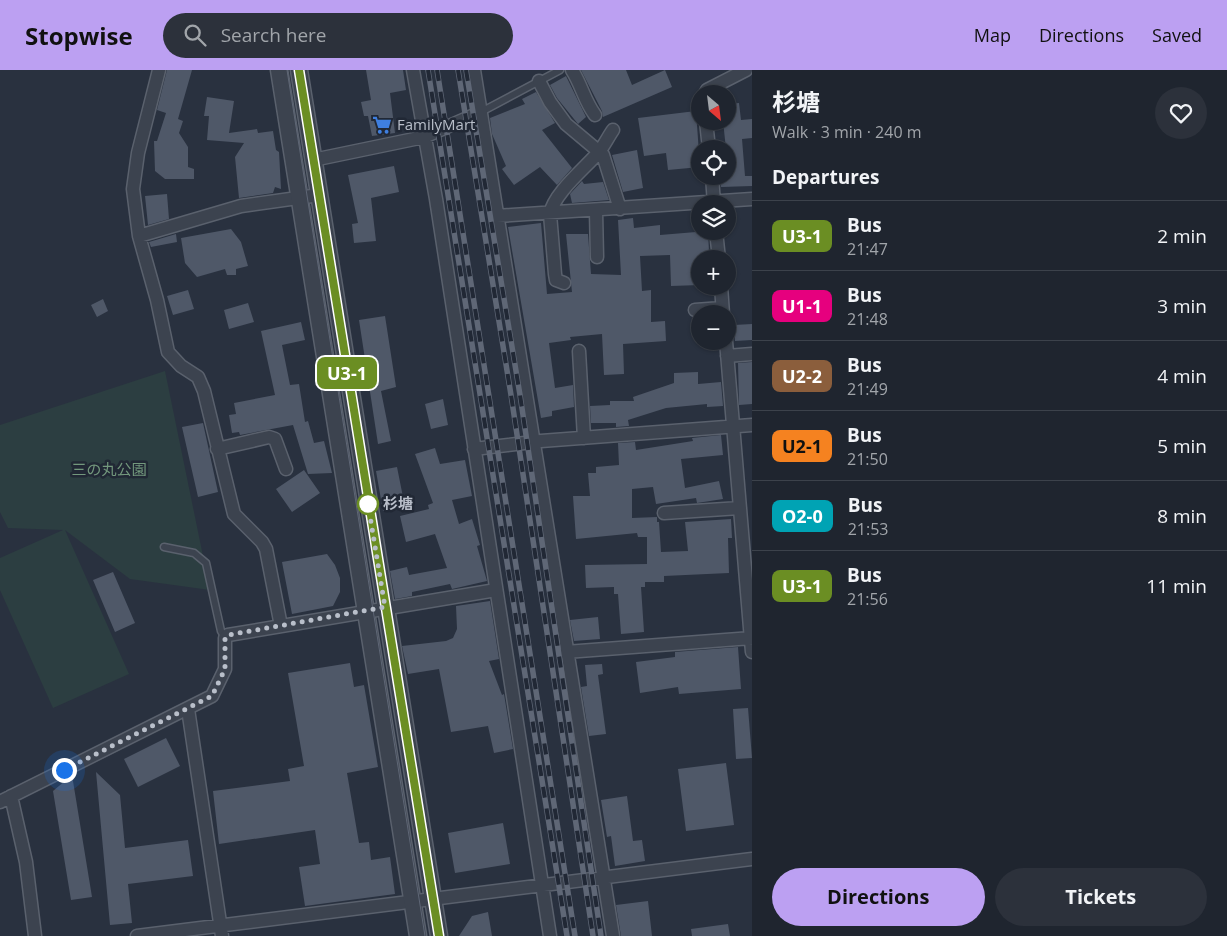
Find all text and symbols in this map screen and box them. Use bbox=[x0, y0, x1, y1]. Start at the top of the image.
search box bbox=[163, 13, 513, 58]
text: Stopwise bbox=[25, 19, 133, 52]
icon: search bbox=[181, 21, 209, 49]
text: Search here bbox=[221, 22, 327, 48]
text: Map bbox=[974, 23, 1011, 47]
text: Directions bbox=[1039, 23, 1124, 47]
text: Saved bbox=[1152, 23, 1202, 47]
north arrow bbox=[691, 85, 736, 130]
map controls bbox=[691, 85, 736, 350]
text: 杉塘 bbox=[772, 85, 820, 118]
button: heart bbox=[1155, 87, 1207, 139]
supermarket icon: FamilyMart bbox=[371, 114, 393, 136]
place label: FamilyMart bbox=[397, 114, 475, 134]
text: Walk · 3 min · 240 m bbox=[772, 121, 922, 143]
button: locate bbox=[691, 140, 736, 185]
text: Departures bbox=[772, 164, 879, 190]
button: layers bbox=[691, 195, 736, 240]
text: Bus bbox=[847, 212, 882, 238]
text: 2 min bbox=[1157, 223, 1207, 249]
text: U3-1 bbox=[782, 224, 822, 248]
text: 21:47 bbox=[847, 238, 888, 260]
button: + bbox=[691, 250, 736, 295]
text: Bus bbox=[847, 282, 882, 308]
text: 3 min bbox=[1157, 293, 1207, 319]
text: U1-1 bbox=[782, 294, 822, 318]
button: − bbox=[691, 305, 736, 350]
text: 21:48 bbox=[847, 308, 888, 330]
text: Bus bbox=[847, 352, 882, 378]
line badge: U3-1 bbox=[312, 357, 382, 389]
text: U3-1 bbox=[327, 361, 367, 385]
text: 4 min bbox=[1157, 363, 1207, 389]
text: U2-2 bbox=[782, 364, 822, 388]
text: 21:49 bbox=[847, 378, 888, 400]
text: Bus bbox=[847, 422, 882, 448]
text: 5 min bbox=[1157, 433, 1207, 459]
text: U2-1 bbox=[782, 434, 822, 458]
text: 21:50 bbox=[847, 448, 888, 470]
park label: 三の丸公園 bbox=[71, 459, 147, 479]
text: Bus bbox=[848, 492, 882, 518]
marker: 杉塘 bbox=[357, 493, 379, 515]
place label: 杉塘 bbox=[383, 493, 413, 513]
text: 8 min bbox=[1157, 503, 1207, 529]
text: O2-0 bbox=[782, 504, 823, 528]
text: 21:53 bbox=[848, 518, 889, 540]
text: Bus bbox=[847, 562, 882, 588]
text: 11 min bbox=[1146, 573, 1207, 599]
text: U3-1 bbox=[782, 574, 822, 598]
text: 21:56 bbox=[847, 588, 888, 610]
your location bbox=[52, 758, 77, 783]
button: Directions bbox=[772, 868, 985, 926]
button: Tickets bbox=[995, 868, 1207, 926]

